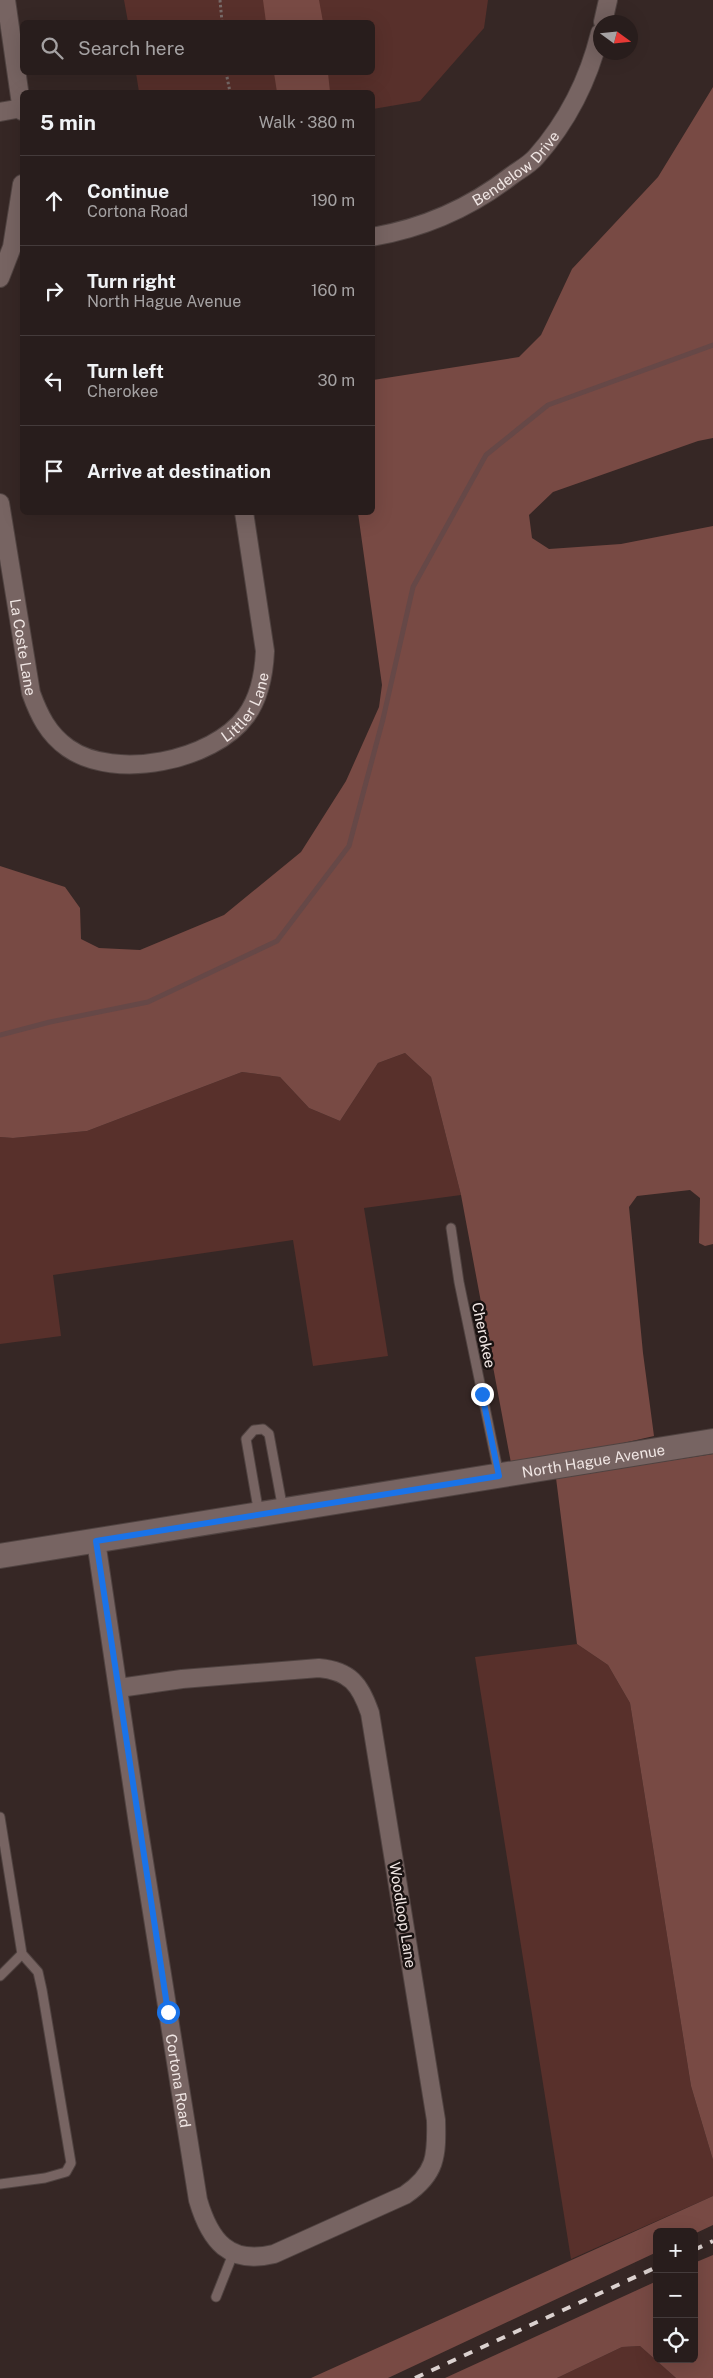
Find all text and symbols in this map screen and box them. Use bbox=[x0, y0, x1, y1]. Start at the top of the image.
north arrow bbox=[593, 15, 638, 60]
search box bbox=[20, 20, 375, 75]
icon: search bbox=[38, 34, 66, 62]
text: Search here bbox=[78, 37, 185, 59]
text: 5 min bbox=[40, 110, 96, 135]
text: Walk · 380 m bbox=[259, 113, 355, 132]
street label: Bendelow Drive bbox=[469, 127, 562, 209]
text: Continue bbox=[87, 180, 169, 202]
icon: ahead bbox=[40, 187, 68, 215]
text: 190 m bbox=[311, 191, 355, 210]
text: Cortona Road bbox=[87, 202, 188, 221]
text: Turn right bbox=[87, 270, 176, 292]
icon: right bbox=[40, 277, 68, 305]
text: 160 m bbox=[311, 281, 355, 300]
text: North Hague Avenue bbox=[87, 292, 241, 311]
text: Turn left bbox=[87, 360, 164, 382]
icon: left bbox=[40, 367, 68, 395]
text: 30 m bbox=[318, 371, 355, 390]
text: Cherokee bbox=[87, 382, 158, 401]
icon: arrive bbox=[40, 457, 68, 485]
text: Arrive at destination bbox=[87, 460, 271, 482]
street label: La Coste Lane bbox=[7, 597, 40, 697]
street label: Littler Lane bbox=[217, 671, 271, 745]
street label: Cherokee bbox=[469, 1301, 499, 1369]
route end bbox=[471, 1383, 494, 1406]
street label: North Hague Avenue bbox=[521, 1440, 666, 1480]
street label: Woodloop Lane bbox=[386, 1861, 420, 1969]
route start bbox=[157, 2001, 180, 2024]
street label: Cortona Road bbox=[163, 2033, 195, 2129]
map controls bbox=[653, 2228, 698, 2363]
button: + bbox=[653, 2228, 698, 2273]
button: − bbox=[653, 2273, 698, 2318]
button: locate bbox=[653, 2318, 698, 2363]

